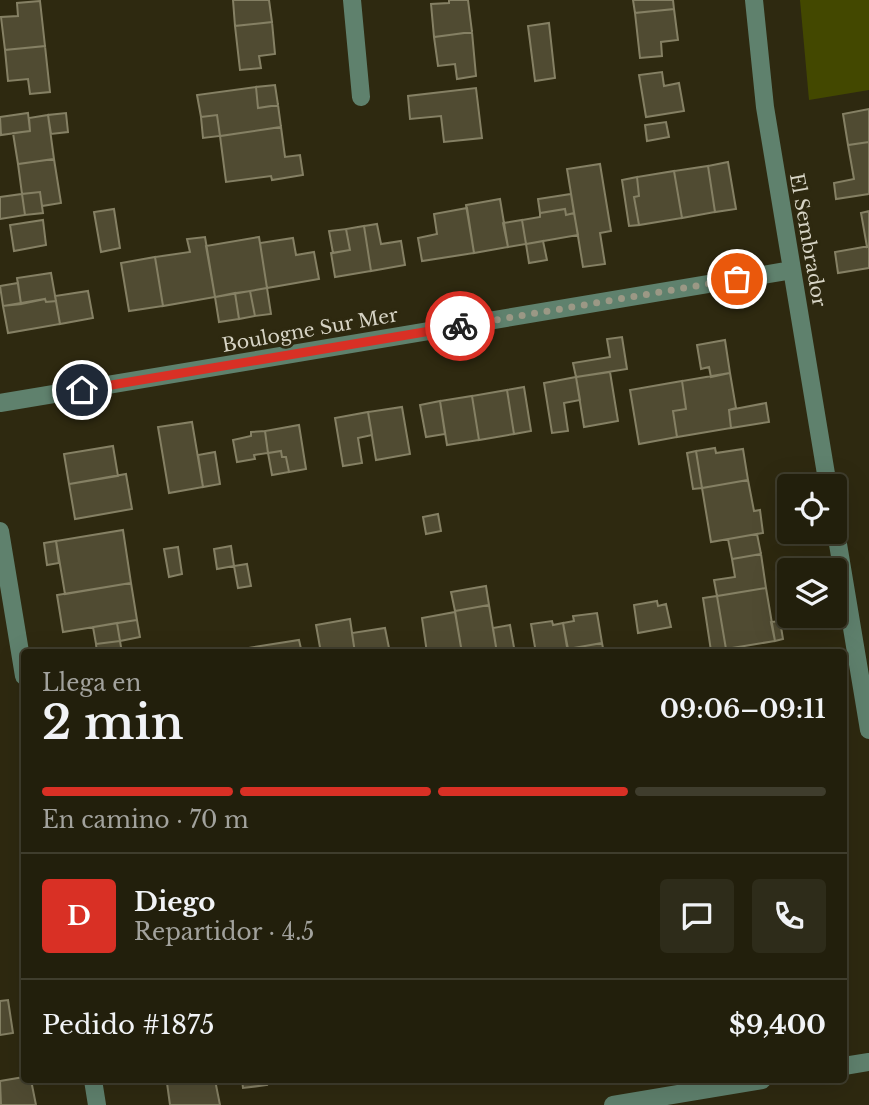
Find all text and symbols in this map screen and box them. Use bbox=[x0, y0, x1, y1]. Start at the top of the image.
street label: El Sembrador bbox=[785, 171, 831, 309]
pin bbox=[707, 249, 767, 309]
icon: bag bbox=[718, 260, 756, 298]
courier bbox=[425, 291, 495, 361]
street label: Boulogne Sur Mer bbox=[220, 303, 400, 357]
icon: bike bbox=[441, 307, 479, 345]
pin bbox=[52, 360, 112, 420]
icon: home bbox=[63, 371, 101, 409]
map controls bbox=[777, 474, 847, 628]
button: locate bbox=[777, 474, 847, 544]
button: layers bbox=[777, 558, 847, 628]
text: Llega en bbox=[42, 669, 141, 697]
text: 09:06–09:11 bbox=[660, 693, 826, 725]
text: 2 min bbox=[42, 694, 184, 751]
text: En camino · 70 m bbox=[42, 806, 249, 834]
button: chat bbox=[660, 879, 734, 953]
button: phone bbox=[752, 879, 826, 953]
text: Diego bbox=[134, 886, 215, 918]
text: D bbox=[67, 900, 91, 932]
text: Repartidor · 4.5 bbox=[134, 918, 314, 946]
text: Pedido #1875 bbox=[42, 1009, 215, 1041]
text: $9,400 bbox=[729, 1009, 826, 1041]

